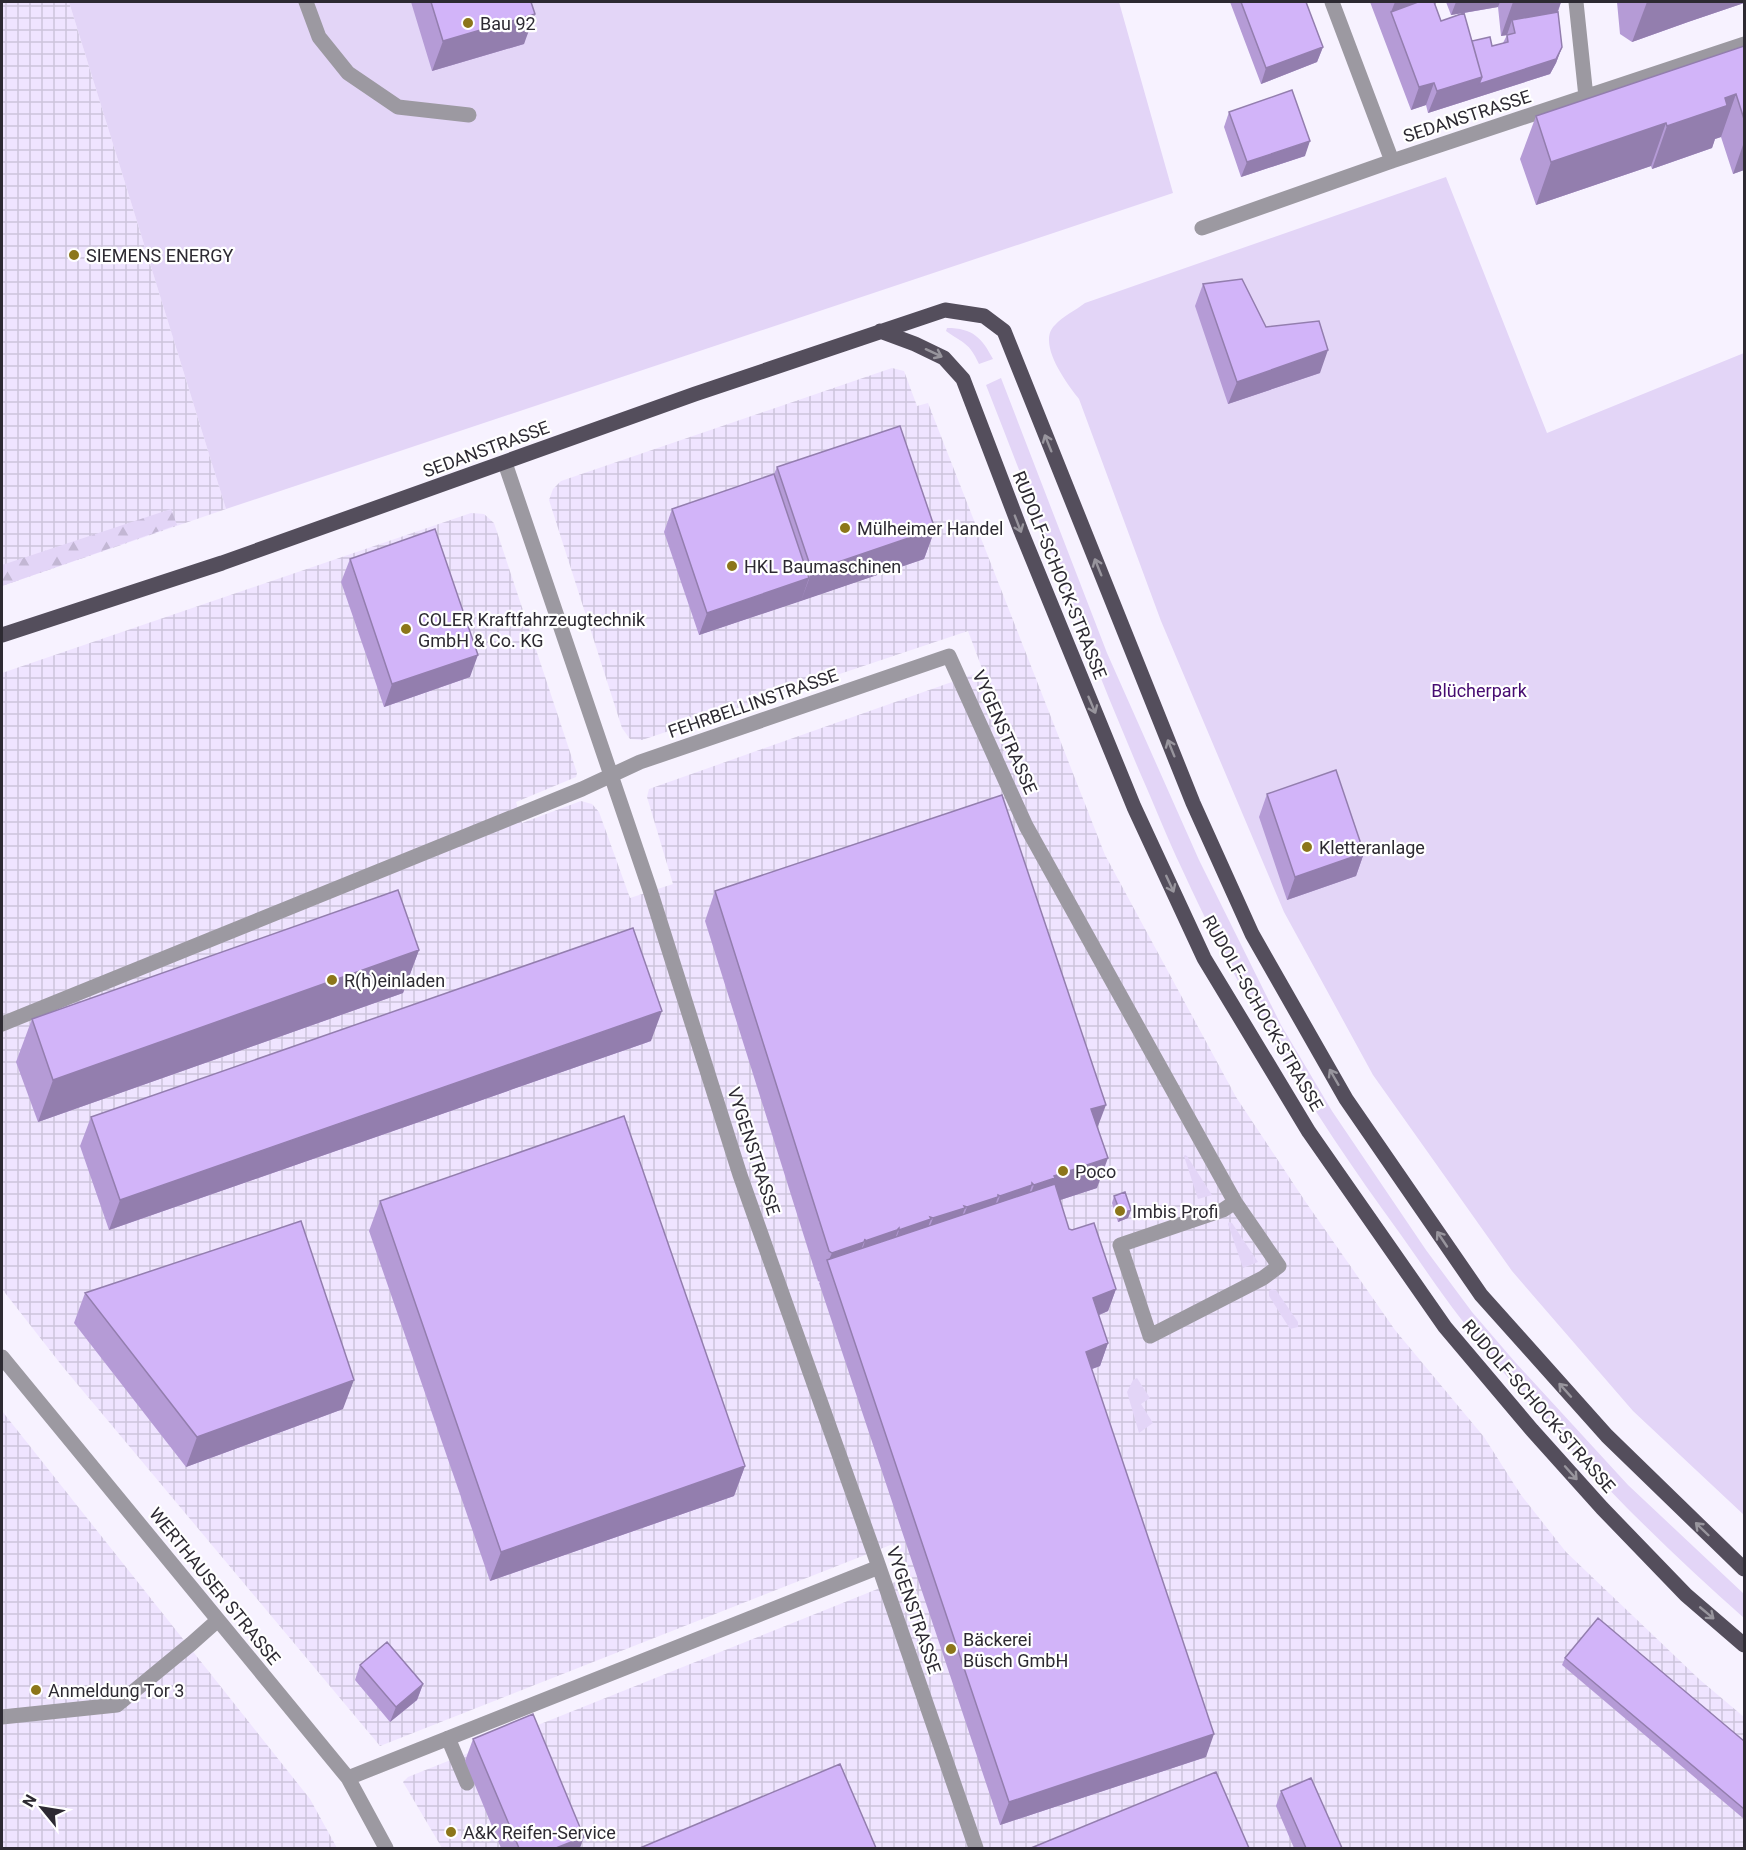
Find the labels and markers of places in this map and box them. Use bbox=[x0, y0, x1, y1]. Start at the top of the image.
place label: Bau 92 bbox=[480, 13, 536, 34]
marker: Bau 92 bbox=[461, 16, 475, 30]
place label: SIEMENS ENERGY bbox=[86, 245, 233, 266]
marker: SIEMENS ENERGY bbox=[67, 248, 81, 262]
place label: Mülheimer Handel bbox=[857, 518, 1003, 539]
marker: Mülheimer Handel bbox=[838, 521, 852, 535]
place label: HKL Baumaschinen bbox=[744, 556, 901, 577]
marker: HKL Baumaschinen bbox=[725, 559, 739, 573]
place label: COLER Kraftfahrzeugtechnik GmbH & Co. KG bbox=[418, 609, 646, 651]
marker: COLER Kraftfahrzeugtechnik GmbH & Co. KG bbox=[399, 622, 413, 636]
place label: Kletteranlage bbox=[1319, 837, 1425, 858]
marker: Kletteranlage bbox=[1300, 840, 1314, 854]
place label: R(h)einladen bbox=[344, 970, 445, 992]
marker: R(h)einladen bbox=[325, 973, 339, 987]
place label: Poco bbox=[1075, 1161, 1116, 1182]
marker: Poco bbox=[1056, 1164, 1070, 1178]
place label: Imbis Profi bbox=[1132, 1201, 1218, 1222]
marker: Imbis Profi bbox=[1113, 1204, 1127, 1218]
place label: Bäckerei Büsch GmbH bbox=[963, 1629, 1068, 1671]
marker: Bäckerei Büsch GmbH bbox=[944, 1642, 958, 1656]
place label: Anmeldung Tor 3 bbox=[48, 1680, 184, 1701]
marker: Anmeldung Tor 3 bbox=[29, 1683, 43, 1697]
place label: A&K Reifen-Service bbox=[463, 1822, 616, 1843]
marker: A&K Reifen-Service bbox=[444, 1825, 458, 1839]

